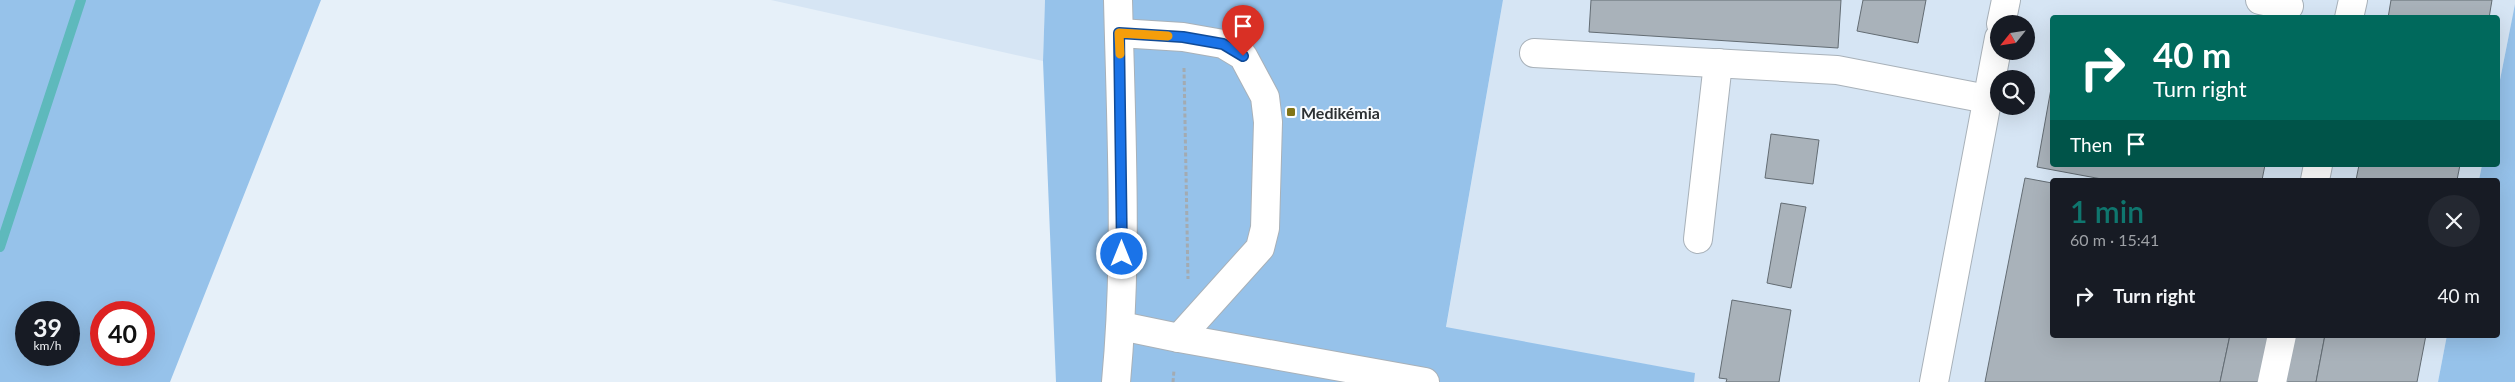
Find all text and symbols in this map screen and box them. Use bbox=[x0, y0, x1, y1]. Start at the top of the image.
pin bbox=[1222, 5, 1264, 56]
icon: arrive bbox=[1229, 12, 1257, 40]
north arrow bbox=[1990, 15, 2035, 60]
map controls bbox=[1990, 15, 2035, 115]
text: 40 m bbox=[2153, 33, 2231, 75]
icon: right bbox=[2070, 35, 2135, 100]
button: search bbox=[1990, 70, 2035, 115]
text: Turn right bbox=[2153, 75, 2247, 102]
place label: Medikémia bbox=[1301, 103, 1380, 122]
marker: Medikémia bbox=[1285, 106, 1297, 118]
icon: arrive bbox=[2122, 130, 2150, 158]
text: Then bbox=[2070, 133, 2112, 156]
text: 1 min bbox=[2070, 193, 2144, 229]
button: close bbox=[2428, 195, 2480, 247]
position arrow bbox=[1095, 227, 1147, 279]
text: 60 m · 15:41 bbox=[2070, 230, 2159, 249]
icon: right bbox=[2070, 282, 2098, 310]
text: Turn right bbox=[2113, 284, 2195, 307]
text: 40 m bbox=[2437, 284, 2480, 307]
speed limit sign: 40 bbox=[90, 301, 155, 366]
text: 39 bbox=[33, 312, 62, 342]
text: km/h bbox=[33, 338, 62, 353]

